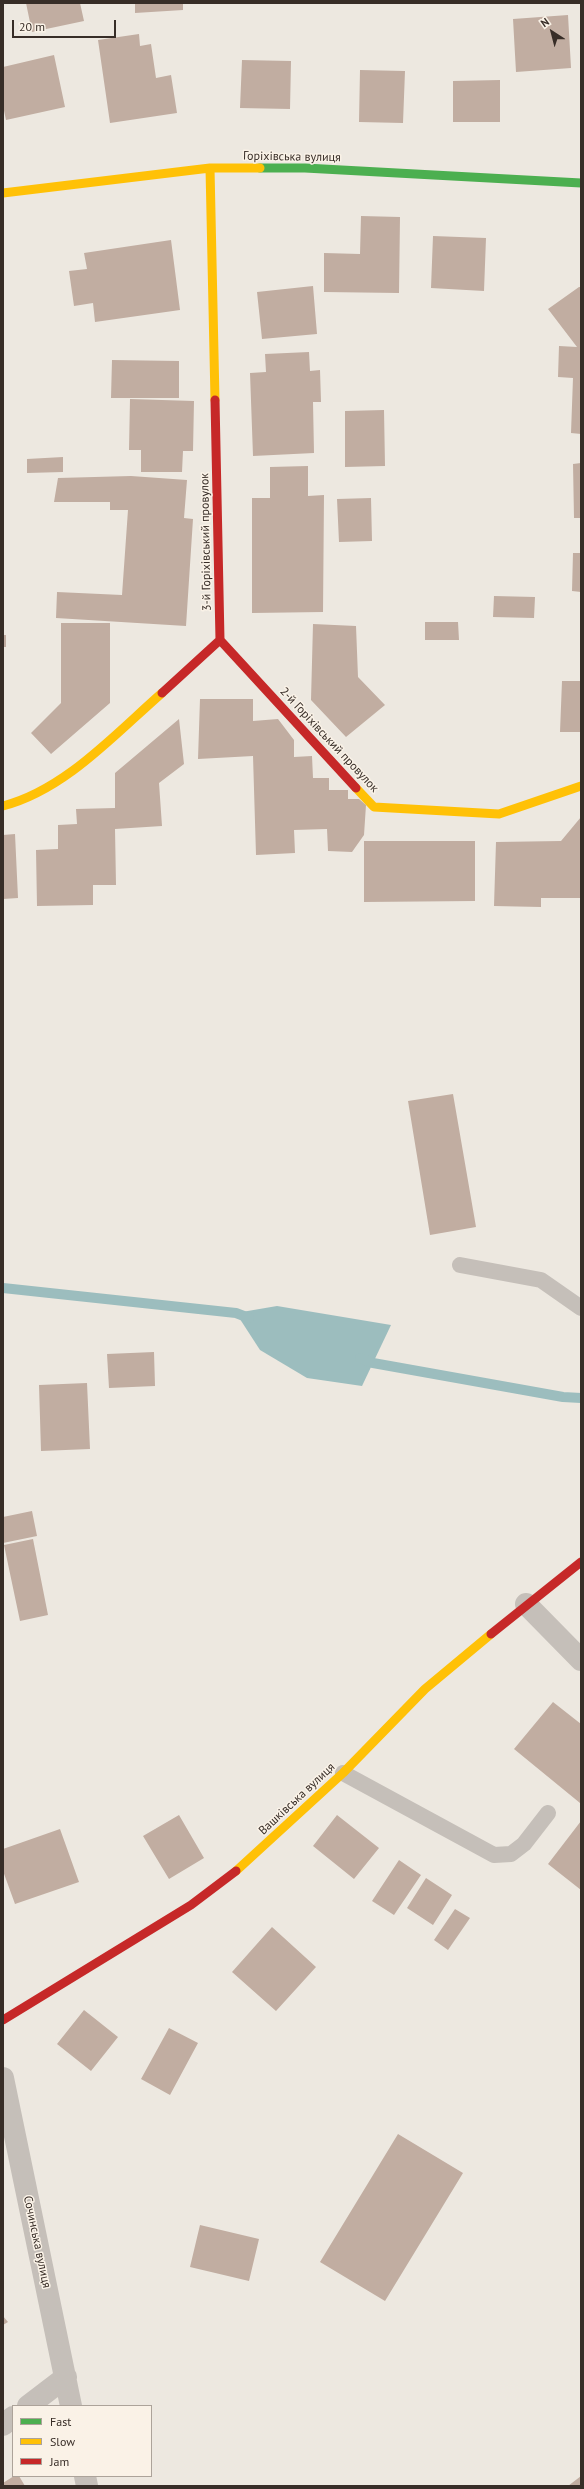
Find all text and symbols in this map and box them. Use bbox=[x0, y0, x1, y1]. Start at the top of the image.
scale bar bbox=[14, 12, 118, 38]
north arrow bbox=[532, 12, 572, 52]
text: N bbox=[538, 15, 552, 30]
text: 20 m bbox=[19, 19, 45, 34]
street label: Горіхівська вулиця bbox=[243, 149, 341, 165]
street label: 3-й Горіхівський провулок bbox=[198, 473, 214, 611]
street label: 2-й Горіхівський провулок bbox=[277, 685, 381, 795]
street label: Вашківська вулиця bbox=[256, 1760, 338, 1838]
street label: Сочинська вулиця bbox=[20, 2195, 54, 2289]
legend bbox=[12, 2405, 152, 2477]
text: Fast bbox=[50, 2414, 71, 2429]
text: Slow bbox=[50, 2434, 75, 2449]
text: Jam bbox=[50, 2454, 69, 2469]

